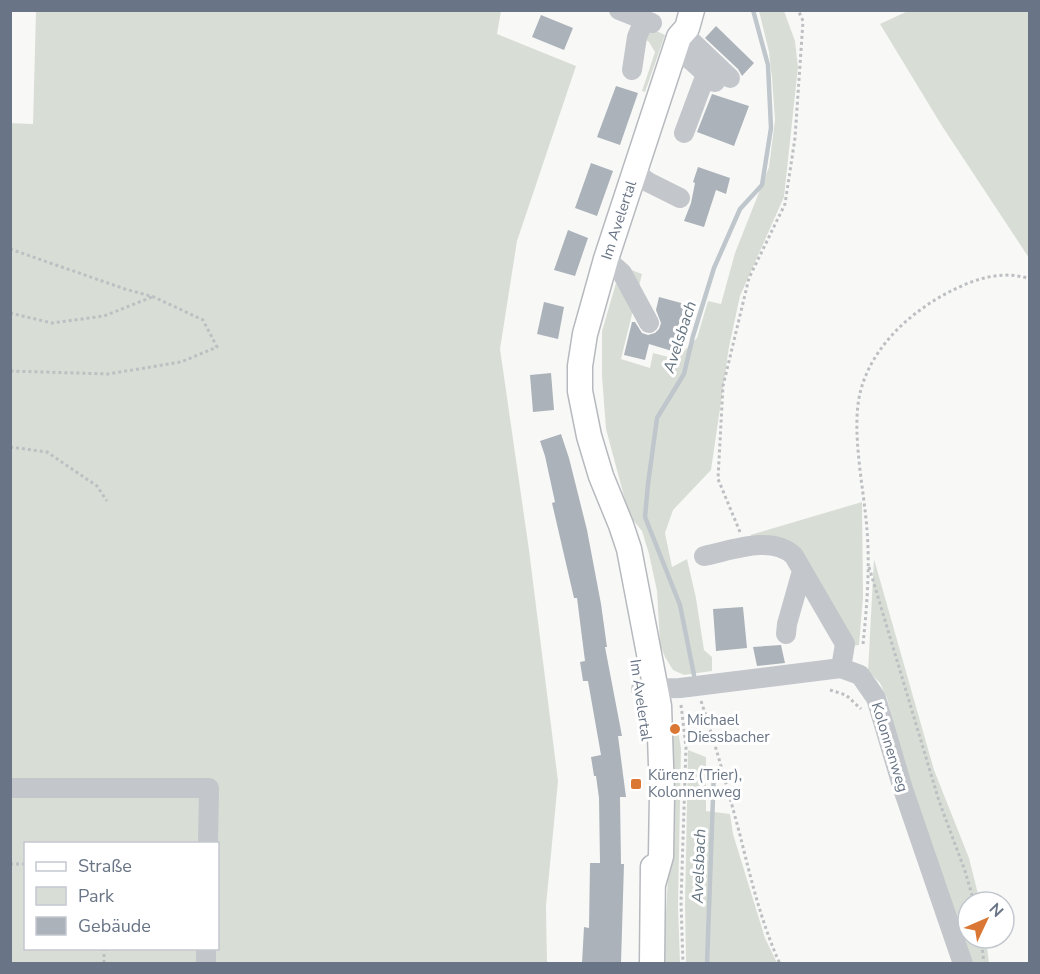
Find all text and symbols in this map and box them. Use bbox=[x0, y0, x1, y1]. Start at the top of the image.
street label: Im Avelertal bbox=[596, 177, 641, 262]
water label: Avelsbach bbox=[658, 298, 702, 377]
street label: Im Avelertal bbox=[625, 658, 657, 743]
street label: Kolonnenweg bbox=[867, 700, 913, 794]
place label: Michael Diessbacher bbox=[687, 710, 770, 747]
marker: Michael Diessbacher bbox=[668, 722, 682, 736]
place label: Kürenz (Trier), Kolonnenweg bbox=[648, 765, 742, 802]
marker: Kürenz (Trier), Kolonnenweg bbox=[629, 777, 643, 791]
water label: Avelsbach bbox=[687, 828, 711, 905]
legend bbox=[24, 842, 219, 950]
text: Straße bbox=[78, 854, 132, 878]
text: Park bbox=[78, 884, 115, 908]
north arrow bbox=[956, 890, 1016, 950]
text: N bbox=[984, 898, 1008, 922]
text: Gebäude bbox=[78, 914, 151, 938]

